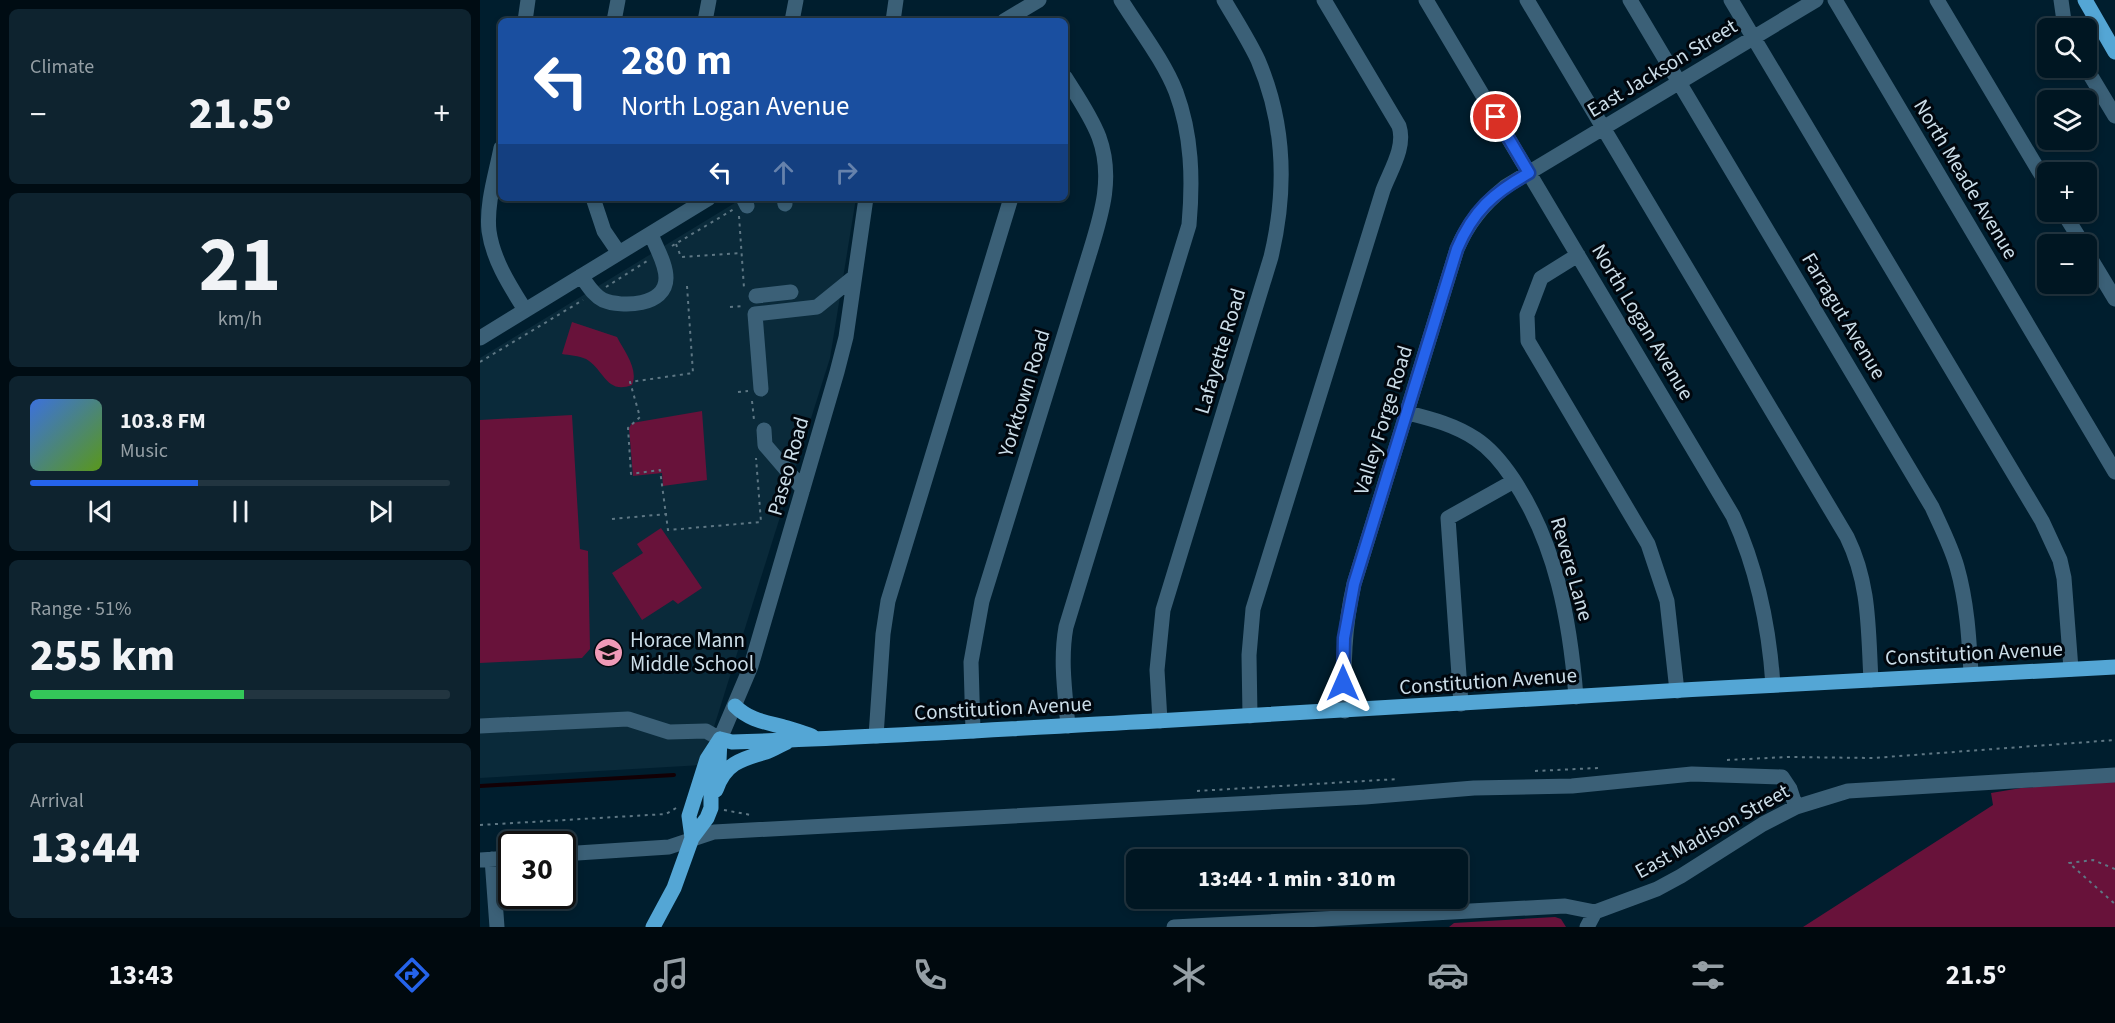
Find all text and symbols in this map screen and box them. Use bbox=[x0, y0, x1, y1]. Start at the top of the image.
street label: East Jackson Street bbox=[1581, 11, 1743, 125]
map controls bbox=[2037, 18, 2097, 294]
button: search bbox=[2037, 18, 2097, 78]
text: 280 m bbox=[621, 31, 732, 91]
icon: left bbox=[522, 42, 600, 120]
text: Climate bbox=[30, 53, 94, 81]
text: 21.5° bbox=[189, 82, 291, 146]
text: North Logan Avenue bbox=[621, 87, 849, 126]
button: layers bbox=[2037, 90, 2097, 150]
text: − bbox=[30, 91, 46, 138]
text: + bbox=[434, 91, 450, 138]
pin bbox=[1470, 91, 1521, 142]
street label: North Meade Avenue bbox=[1906, 93, 2026, 265]
icon: arrive bbox=[1479, 100, 1512, 133]
icon: left bbox=[704, 156, 737, 189]
icon: ahead bbox=[767, 156, 800, 189]
icon: right bbox=[830, 156, 863, 189]
button: + bbox=[2037, 162, 2097, 222]
text: 21 bbox=[199, 210, 281, 321]
button: − bbox=[2037, 234, 2097, 294]
street label: North Logan Avenue bbox=[1584, 238, 1702, 406]
street label: Farragut Avenue bbox=[1794, 247, 1894, 385]
street label: Lafayette Road bbox=[1187, 284, 1253, 418]
text: km/h bbox=[218, 305, 262, 333]
street label: Yorktown Road bbox=[990, 326, 1058, 461]
street label: Valley Forge Road bbox=[1346, 342, 1420, 498]
text: 103.8 FM bbox=[120, 405, 206, 437]
street label: Paseo Road bbox=[760, 413, 816, 519]
text: Music bbox=[120, 437, 168, 465]
icon: previous bbox=[84, 495, 117, 528]
icon: pause bbox=[224, 495, 257, 528]
icon: next bbox=[364, 495, 397, 528]
street label: Revere Lane bbox=[1543, 514, 1601, 624]
text: Range · 51% bbox=[30, 595, 131, 623]
text: 255 km bbox=[30, 624, 175, 688]
place label: Horace Mann Middle School bbox=[630, 625, 754, 679]
street label: Constitution Avenue bbox=[1884, 633, 2064, 673]
school or university icon: Horace Mann Middle School bbox=[593, 636, 625, 668]
position arrow bbox=[1311, 651, 1375, 715]
street label: Constitution Avenue bbox=[1398, 660, 1578, 702]
street label: Constitution Avenue bbox=[913, 688, 1093, 728]
street label: East Madison Street bbox=[1629, 776, 1795, 886]
text: Arrival bbox=[30, 787, 84, 815]
text: 13:44 bbox=[30, 816, 140, 880]
speed limit sign: 30 bbox=[498, 831, 576, 909]
text: 13:44 · 1 min · 310 m bbox=[1198, 863, 1396, 895]
icon: directions bbox=[391, 954, 433, 996]
icon: music bbox=[650, 954, 692, 996]
icon: phone bbox=[909, 954, 951, 996]
icon: climate bbox=[1168, 954, 1210, 996]
icon: car bbox=[1427, 954, 1469, 996]
icon: filters bbox=[1687, 954, 1729, 996]
text: 13:43 bbox=[109, 956, 174, 995]
text: 21.5° bbox=[1946, 956, 2006, 995]

